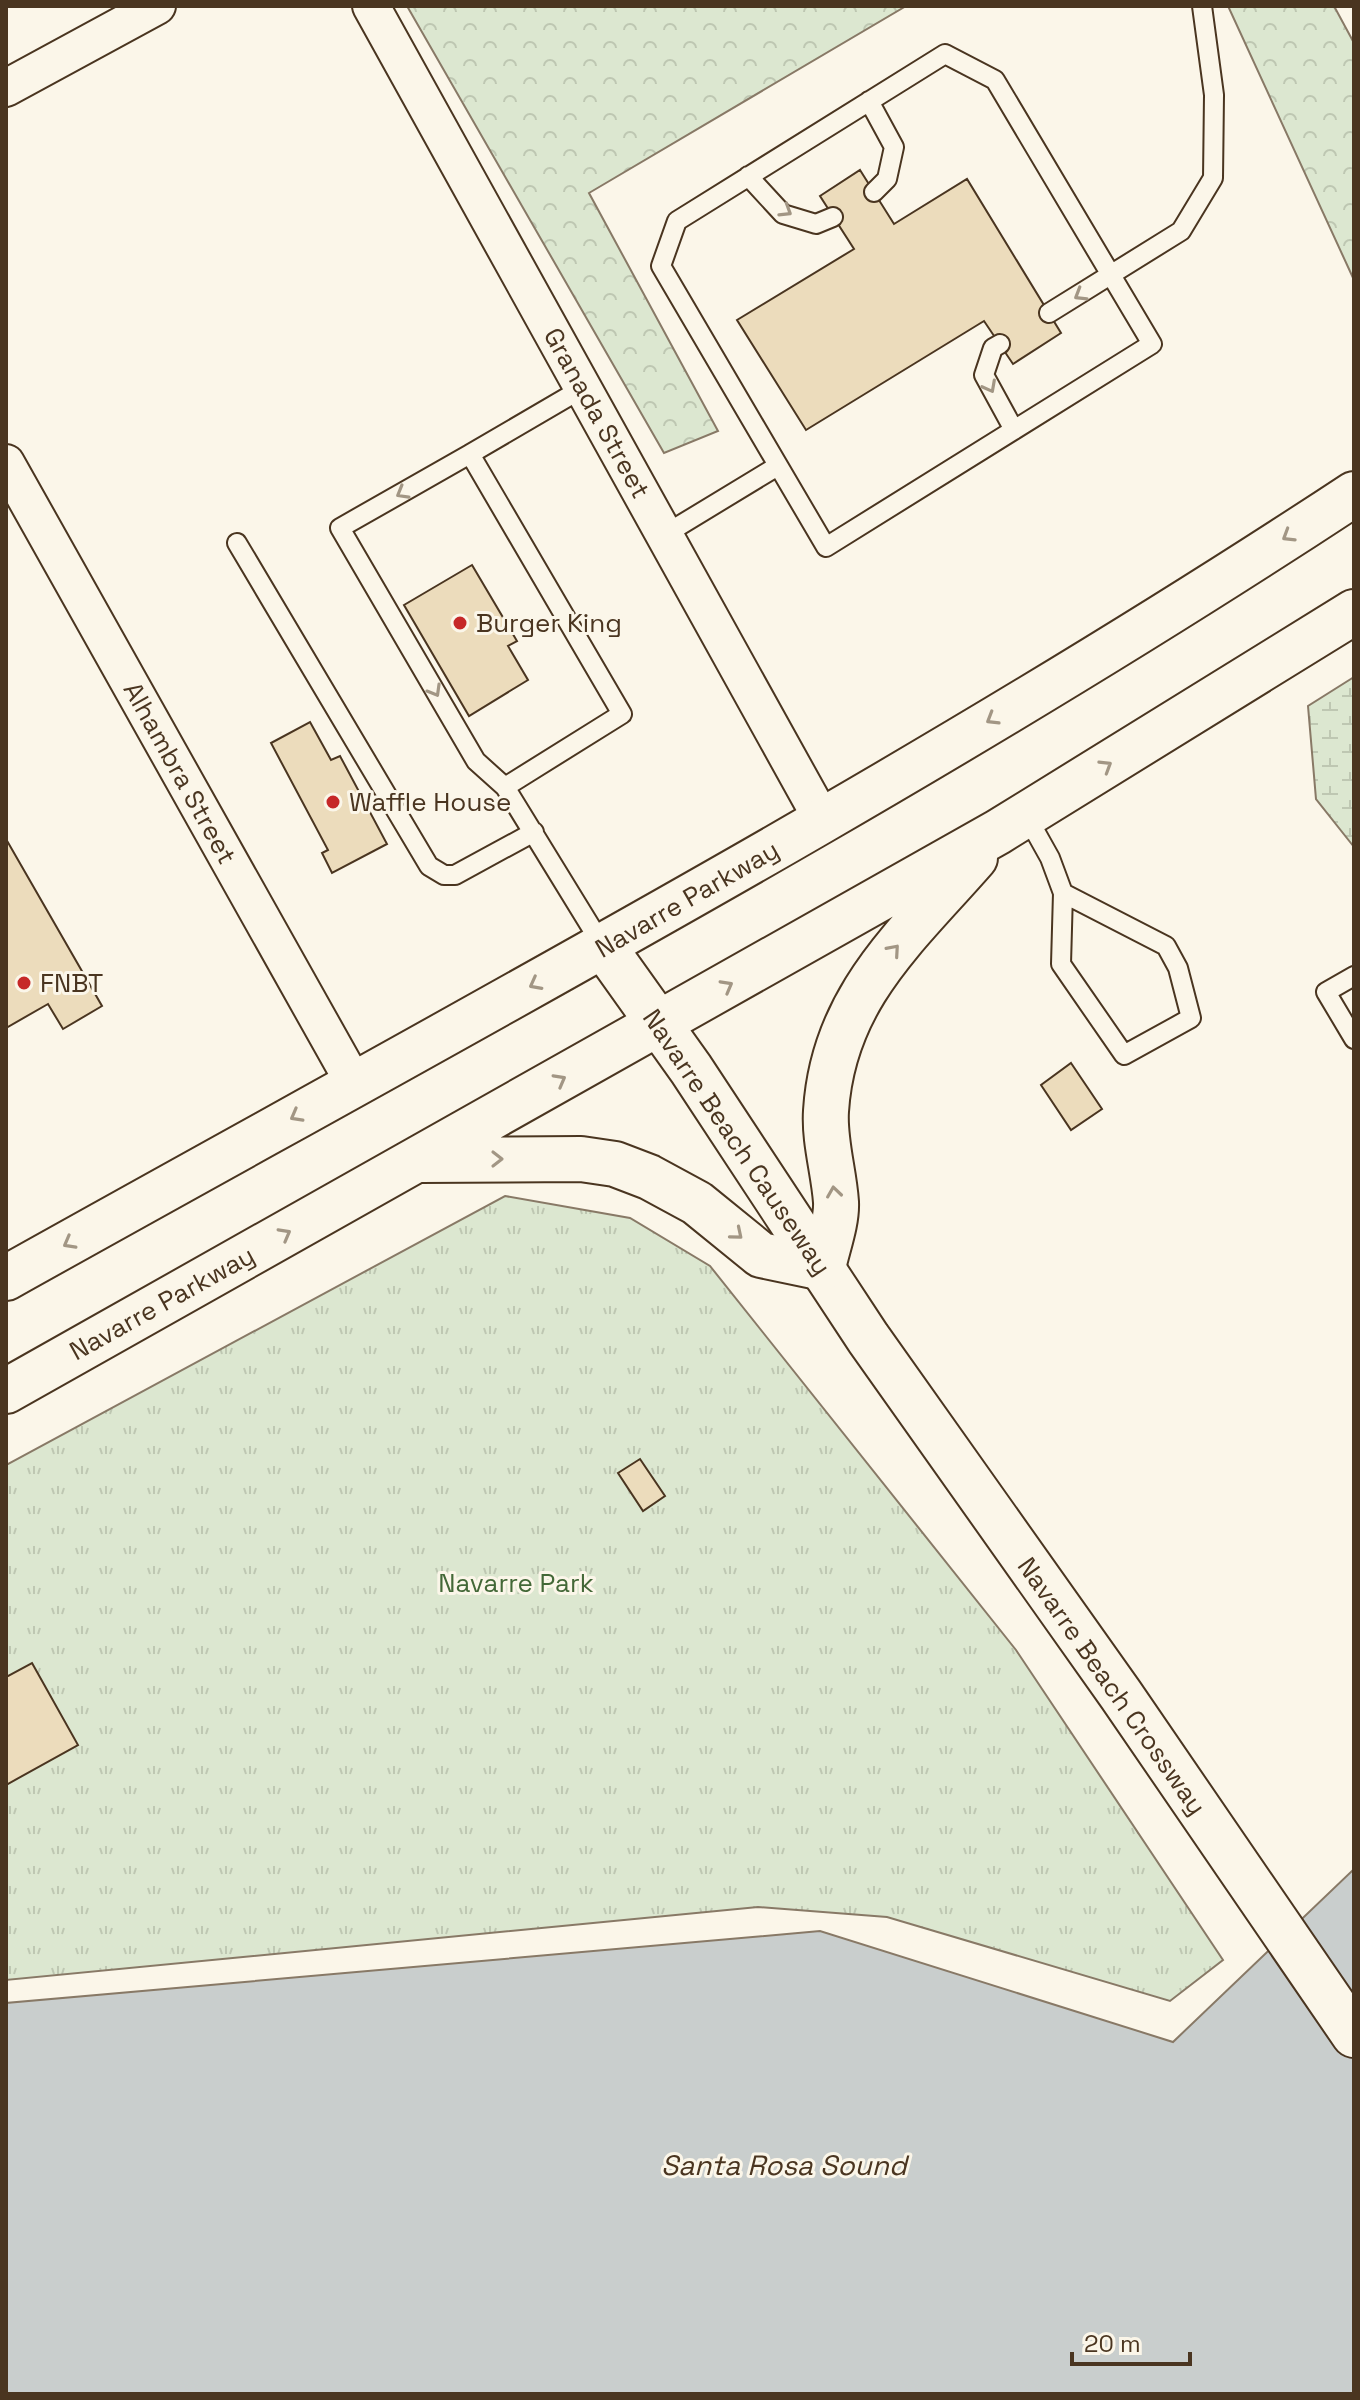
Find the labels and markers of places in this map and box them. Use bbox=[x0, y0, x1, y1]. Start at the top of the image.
place label: Burger King bbox=[476, 606, 622, 640]
marker: Burger King bbox=[451, 614, 469, 632]
place label: Waffle House bbox=[349, 785, 511, 819]
marker: Waffle House bbox=[324, 793, 342, 811]
place label: FNBT bbox=[40, 966, 103, 1000]
marker: FNBT bbox=[15, 974, 33, 992]

